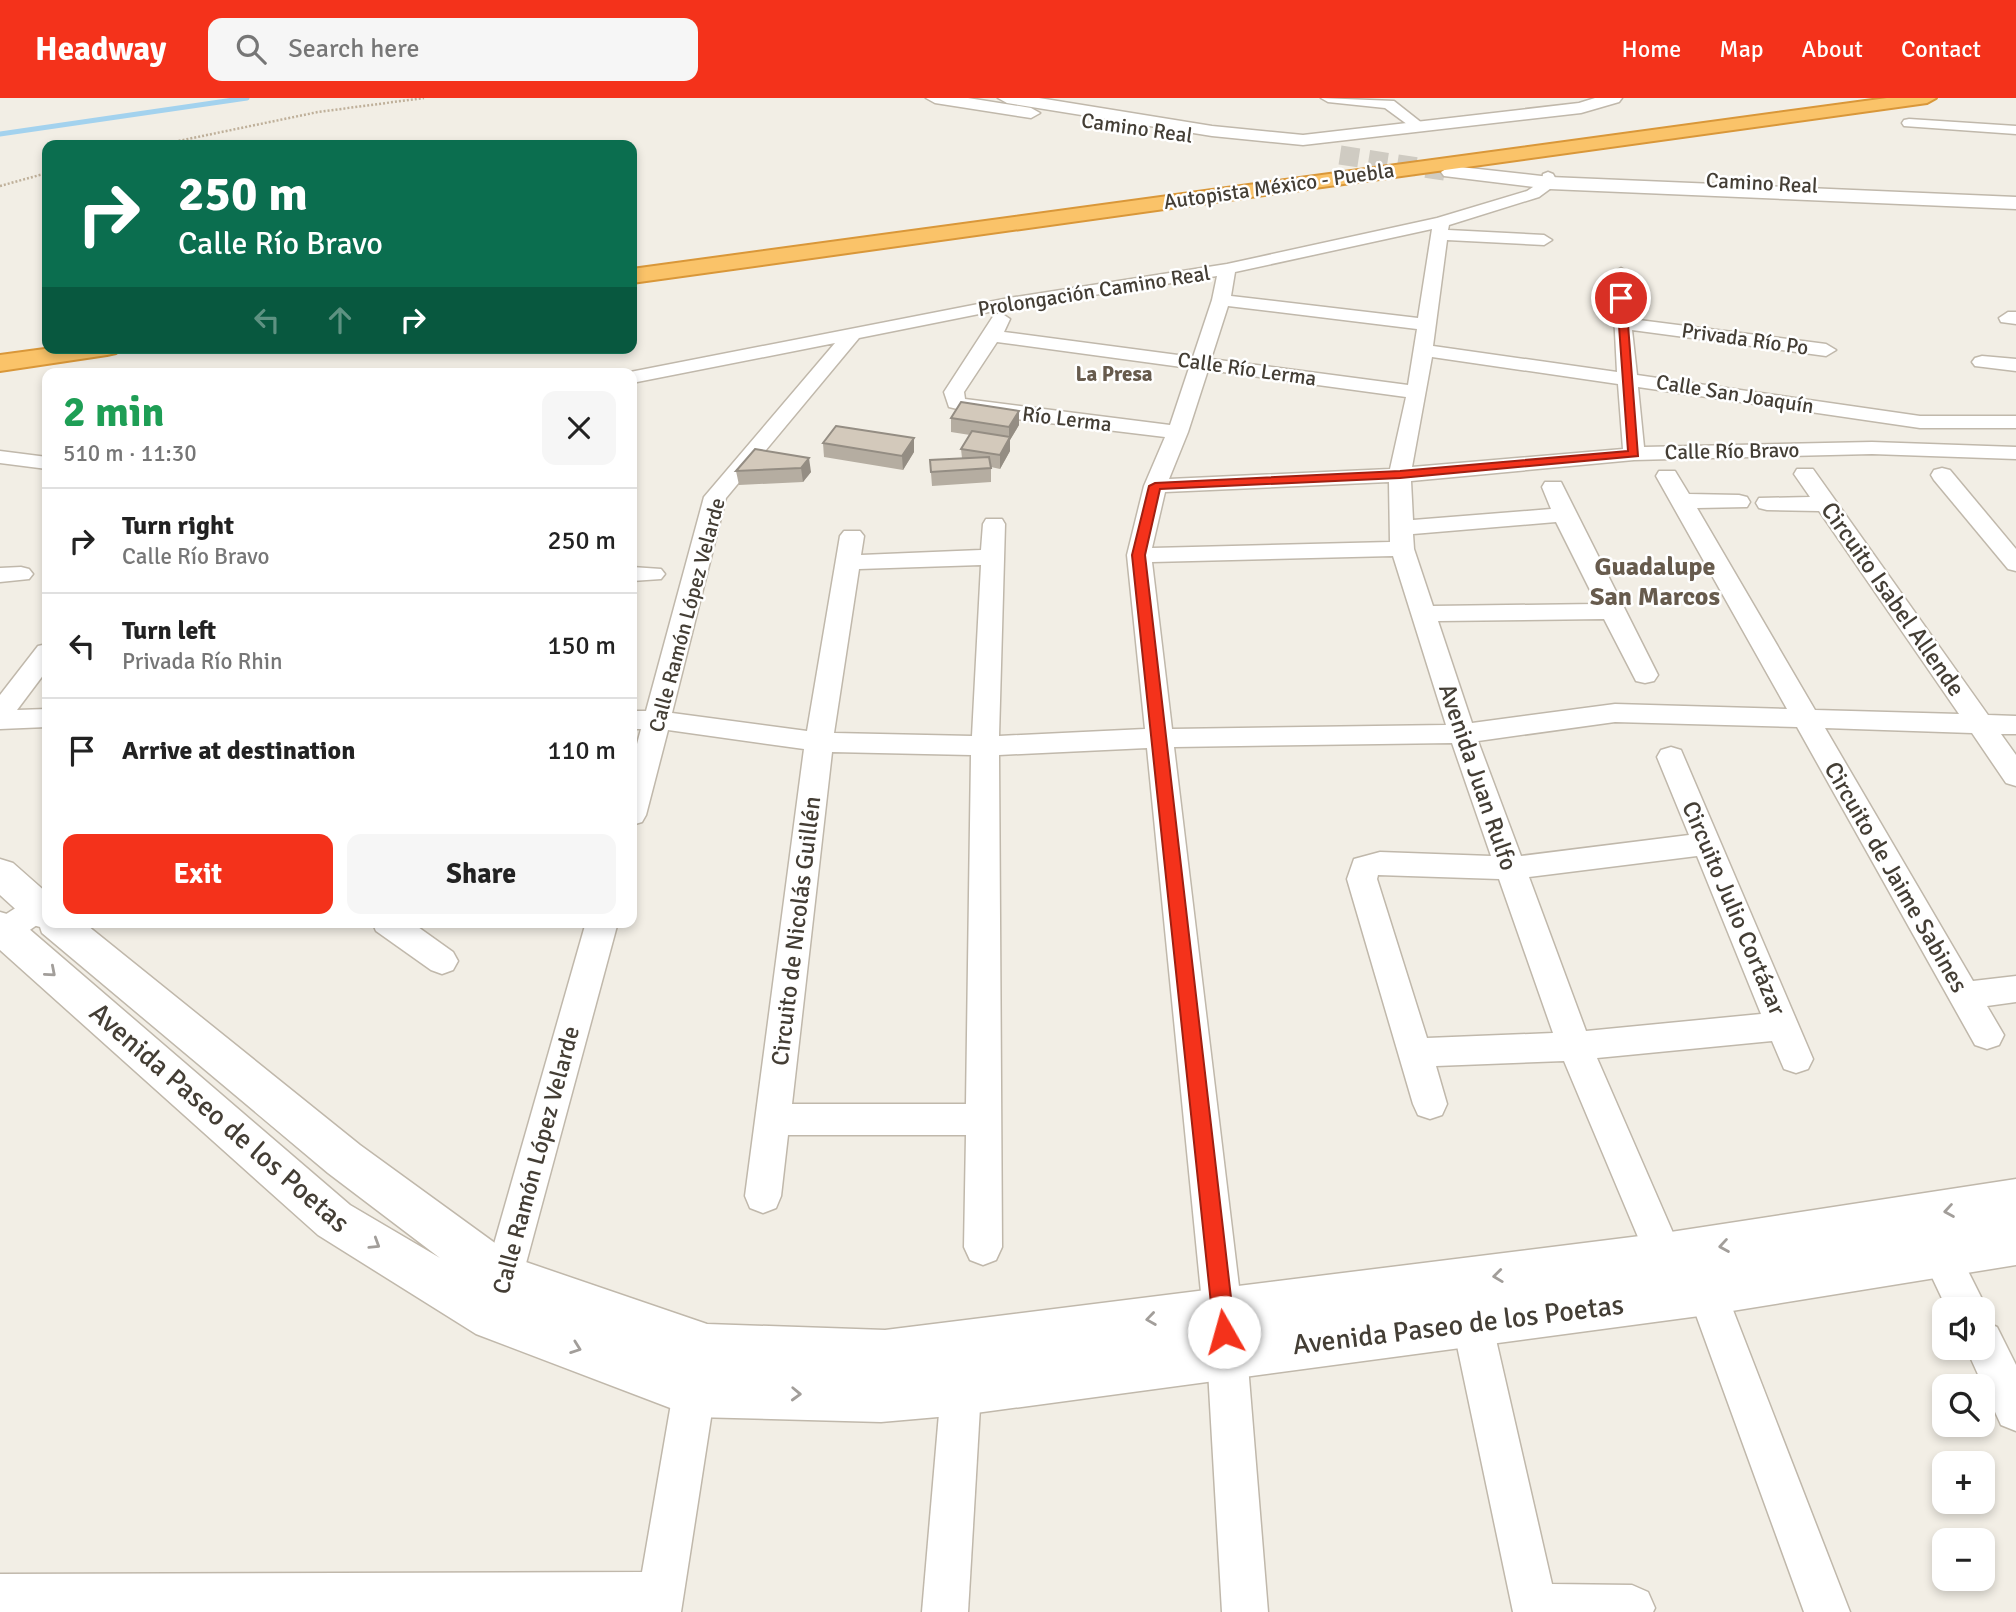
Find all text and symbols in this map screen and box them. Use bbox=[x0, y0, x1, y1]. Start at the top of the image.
search box bbox=[208, 18, 698, 81]
text: Headway bbox=[35, 29, 166, 70]
icon: search bbox=[232, 30, 270, 68]
text: Search here bbox=[288, 33, 419, 65]
text: Home bbox=[1621, 34, 1681, 64]
text: Map bbox=[1719, 34, 1764, 64]
text: About bbox=[1802, 34, 1863, 64]
text: Contact bbox=[1901, 34, 1981, 64]
street label: Camino Real bbox=[1080, 107, 1194, 149]
street label: Autopista México - Puebla bbox=[1162, 157, 1396, 215]
text: 250 m bbox=[178, 164, 308, 224]
street label: Camino Real bbox=[1705, 167, 1819, 199]
icon: right bbox=[63, 168, 154, 259]
text: Calle Río Bravo bbox=[178, 224, 383, 263]
street label: Prolongación Camino Real bbox=[976, 260, 1212, 322]
pin bbox=[1591, 268, 1651, 328]
icon: arrive bbox=[1602, 279, 1640, 317]
icon: left bbox=[248, 301, 286, 339]
icon: ahead bbox=[321, 301, 359, 339]
icon: right bbox=[394, 301, 432, 339]
street label: Privada Río Po bbox=[1680, 317, 1810, 361]
street label: Calle Río Lerma bbox=[1176, 346, 1318, 392]
district label: La Presa bbox=[1075, 361, 1153, 387]
street label: Calle San Joaquín bbox=[1654, 369, 1816, 419]
text: 2 min bbox=[63, 387, 164, 438]
button: close bbox=[542, 391, 616, 465]
street label: Río Lerma bbox=[1021, 401, 1113, 437]
street label: Calle Río Bravo bbox=[1665, 437, 1799, 465]
text: 510 m · 11:30 bbox=[63, 439, 197, 468]
street label: Calle Ramón López Velarde bbox=[643, 495, 731, 735]
street label: Circuito Isabel Allende bbox=[1815, 496, 1971, 702]
text: Turn right bbox=[122, 510, 234, 542]
icon: right bbox=[63, 522, 101, 560]
text: 250 m bbox=[547, 525, 616, 557]
text: Calle Río Bravo bbox=[122, 542, 269, 571]
district label: Guadalupe San Marcos bbox=[1590, 551, 1720, 613]
text: Turn left bbox=[122, 615, 216, 647]
icon: left bbox=[63, 627, 101, 665]
text: 150 m bbox=[547, 630, 616, 662]
text: Privada Río Rhin bbox=[122, 647, 283, 676]
street label: Avenida Juan Rulfo bbox=[1432, 680, 1524, 874]
icon: arrive bbox=[63, 732, 101, 770]
text: Arrive at destination bbox=[122, 735, 355, 767]
text: 110 m bbox=[547, 735, 616, 767]
street label: Circuito de Jaime Sabines bbox=[1818, 756, 1974, 998]
street label: Circuito de Nicolás Guillén bbox=[765, 795, 827, 1067]
street label: Circuito Julio Cortázar bbox=[1675, 796, 1793, 1020]
button: Exit bbox=[63, 834, 333, 914]
button: Share bbox=[347, 834, 616, 914]
one-way arrow bbox=[43, 964, 56, 976]
street label: Avenida Paseo de los Poetas bbox=[82, 996, 356, 1240]
street label: Calle Ramón López Velarde bbox=[486, 1023, 586, 1297]
one-way arrow bbox=[1943, 1203, 1954, 1218]
one-way arrow bbox=[367, 1236, 380, 1249]
one-way arrow bbox=[1718, 1238, 1730, 1253]
one-way arrow bbox=[1492, 1268, 1504, 1283]
street label: Avenida Paseo de los Poetas bbox=[1291, 1288, 1626, 1362]
position arrow bbox=[1187, 1295, 1261, 1369]
map controls bbox=[1932, 1297, 1995, 1591]
button: sound bbox=[1932, 1297, 1995, 1360]
one-way arrow bbox=[1145, 1312, 1157, 1327]
one-way arrow bbox=[569, 1340, 581, 1354]
button: search bbox=[1932, 1374, 1995, 1437]
one-way arrow bbox=[790, 1387, 801, 1402]
button: + bbox=[1932, 1451, 1995, 1514]
button: − bbox=[1932, 1528, 1995, 1591]

